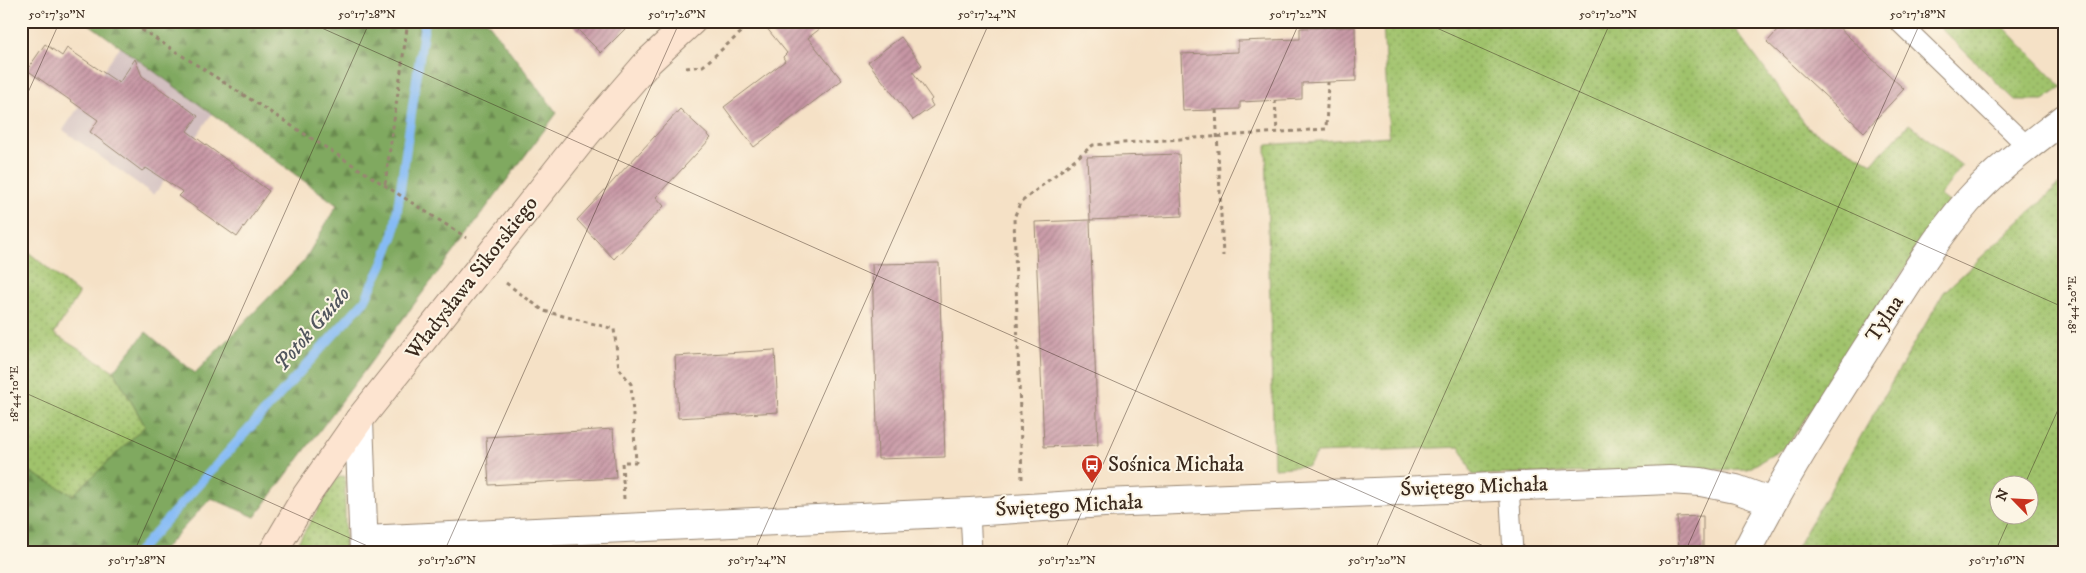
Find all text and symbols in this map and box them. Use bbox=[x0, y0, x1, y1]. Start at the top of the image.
text: 50°17'30"N bbox=[29, 7, 86, 22]
text: 50°17'28"N bbox=[338, 7, 396, 22]
text: 50°17'26"N bbox=[648, 7, 706, 22]
text: 50°17'24"N bbox=[958, 7, 1016, 22]
text: 50°17'22"N bbox=[1269, 7, 1327, 22]
text: 50°17'20"N bbox=[1579, 7, 1637, 22]
text: 50°17'18"N bbox=[1890, 7, 1946, 22]
street label: Władysława Sikorskiego bbox=[399, 191, 544, 366]
text: 18°44'20"E bbox=[2065, 276, 2080, 334]
water label: Potok Guido bbox=[268, 281, 356, 377]
street label: Tylna bbox=[1860, 291, 1910, 347]
text: 18°44'10"E bbox=[7, 365, 22, 422]
place label: Sośnica Michała bbox=[1108, 452, 1244, 478]
bus stop icon: Sośnica Michała bbox=[1080, 453, 1104, 484]
street label: Świętego Michała bbox=[1400, 469, 1548, 503]
north arrow bbox=[1988, 476, 2038, 526]
text: N bbox=[1992, 486, 2014, 504]
street label: Świętego Michała bbox=[995, 487, 1143, 523]
text: 50°17'28"N bbox=[108, 553, 166, 568]
text: 50°17'26"N bbox=[418, 553, 476, 568]
text: 50°17'24"N bbox=[728, 553, 786, 568]
text: 50°17'22"N bbox=[1038, 553, 1096, 568]
text: 50°17'20"N bbox=[1348, 553, 1406, 568]
text: 50°17'18"N bbox=[1659, 553, 1715, 568]
text: 50°17'16"N bbox=[1969, 553, 2025, 568]

